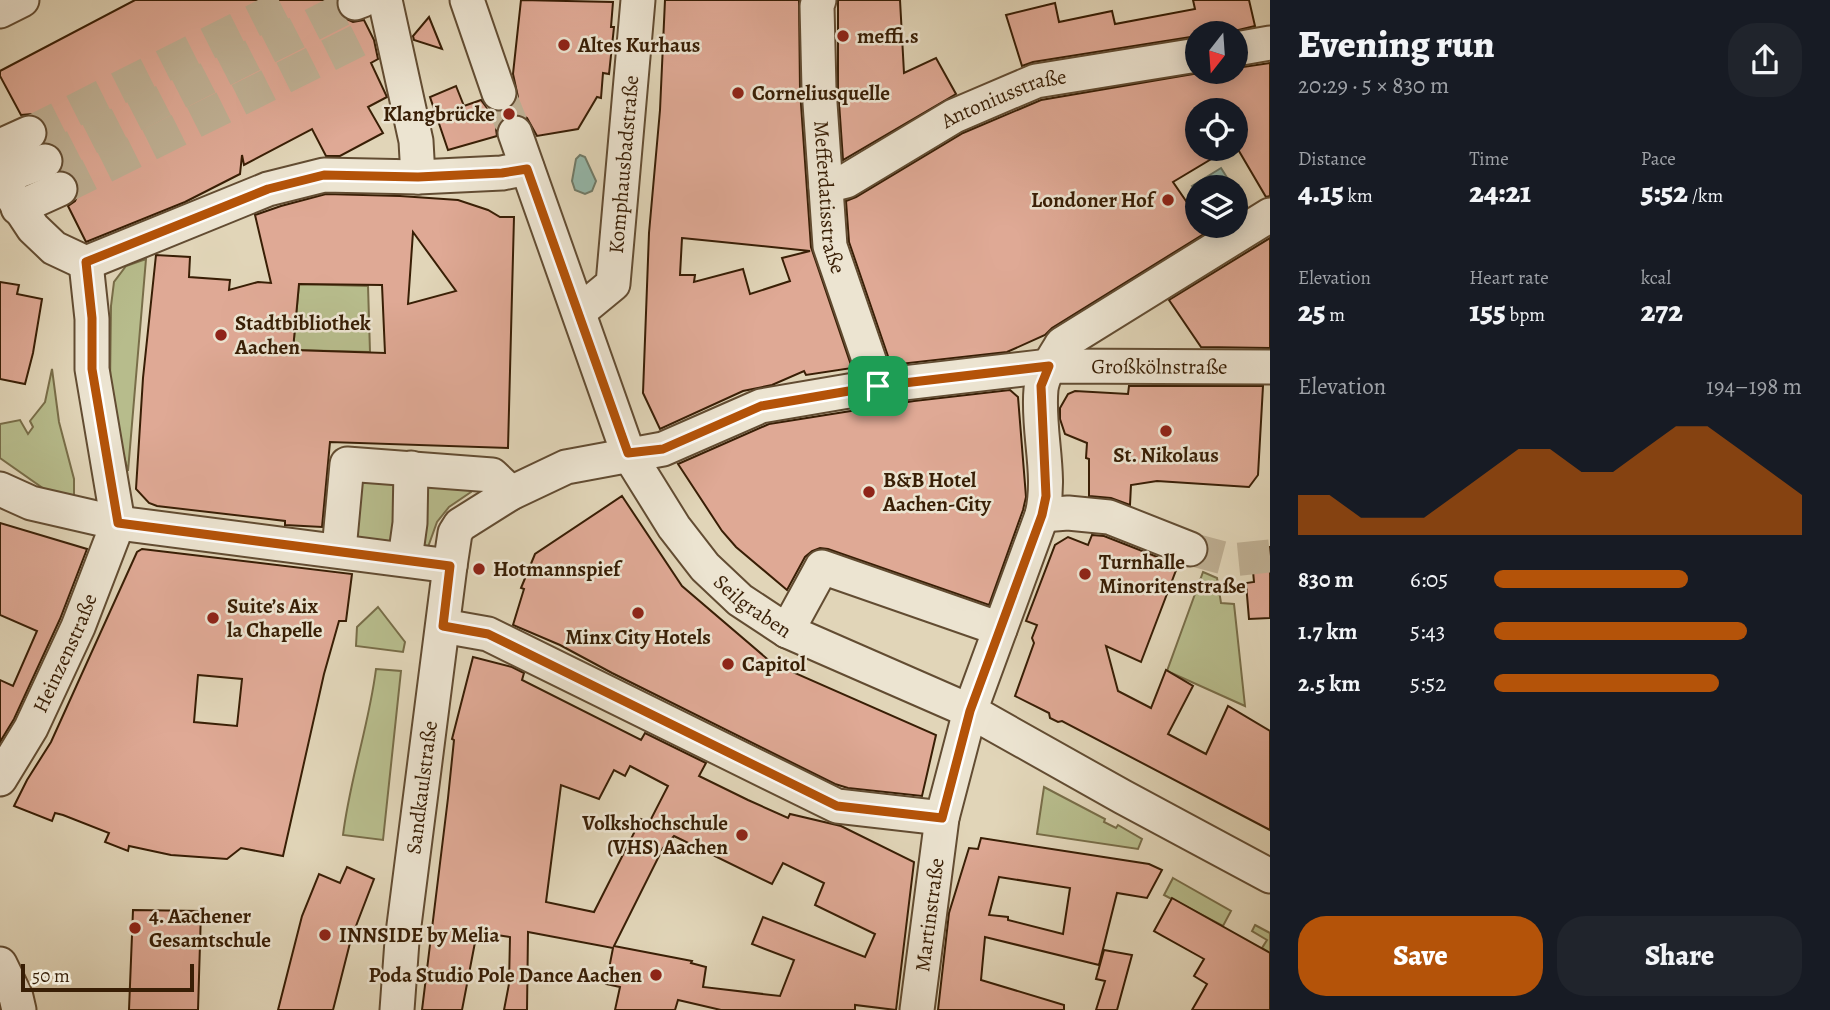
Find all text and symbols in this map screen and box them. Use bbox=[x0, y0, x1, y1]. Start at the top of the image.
text: Evening run bbox=[1298, 18, 1495, 70]
north arrow bbox=[1185, 21, 1248, 84]
map controls bbox=[1185, 21, 1248, 238]
place label: meffi.s bbox=[857, 22, 919, 50]
button: share bbox=[1728, 23, 1802, 97]
marker: meffi.s bbox=[835, 28, 851, 44]
place label: Altes Kurhaus bbox=[577, 31, 700, 59]
marker: Altes Kurhaus bbox=[556, 37, 572, 53]
street label: Antoniusstraße bbox=[935, 62, 1068, 135]
text: 20:29 · 5 × 830 m bbox=[1298, 70, 1449, 101]
street label: Komphausbadstraße bbox=[602, 74, 645, 255]
place label: Corneliusquelle bbox=[752, 79, 890, 107]
marker: Corneliusquelle bbox=[730, 85, 746, 101]
button: locate bbox=[1185, 98, 1248, 161]
place label: Klangbrücke bbox=[383, 100, 495, 128]
marker: Klangbrücke bbox=[501, 106, 517, 122]
street label: Mefferdatisstraße bbox=[807, 119, 852, 277]
text: Distance bbox=[1298, 146, 1366, 172]
text: Time bbox=[1469, 146, 1509, 172]
text: Pace bbox=[1641, 146, 1676, 172]
text: 4.15 bbox=[1298, 172, 1344, 212]
text: 24:21 bbox=[1469, 172, 1531, 212]
text: 5:52 bbox=[1641, 172, 1688, 212]
button: layers bbox=[1185, 175, 1248, 238]
text: km bbox=[1344, 183, 1373, 209]
text: /km bbox=[1688, 183, 1723, 209]
place label: Londoner Hof bbox=[1031, 186, 1157, 214]
marker: Londoner Hof bbox=[1160, 192, 1176, 208]
text: Elevation bbox=[1298, 265, 1371, 291]
text: Heart rate bbox=[1469, 265, 1549, 291]
text: kcal bbox=[1641, 265, 1671, 291]
text: 25 bbox=[1298, 291, 1325, 331]
text: 155 bbox=[1469, 291, 1506, 331]
text: 272 bbox=[1641, 291, 1683, 331]
text: m bbox=[1325, 302, 1345, 328]
text: bpm bbox=[1506, 302, 1545, 328]
place label: Stadtbibliothek Aachen bbox=[234, 309, 371, 361]
marker: Stadtbibliothek Aachen bbox=[213, 327, 229, 343]
street label: Großkölnstraße bbox=[1091, 352, 1228, 381]
pin bbox=[848, 356, 908, 416]
icon: arrive bbox=[859, 367, 897, 405]
text: Elevation bbox=[1298, 371, 1386, 402]
text: 194–198 m bbox=[1706, 371, 1802, 402]
marker: St. Nikolaus bbox=[1158, 423, 1174, 439]
place label: St. Nikolaus bbox=[1113, 441, 1219, 469]
place label: B&B Hotel Aachen-City bbox=[882, 466, 992, 518]
marker: B&B Hotel Aachen-City bbox=[861, 484, 877, 500]
place label: Turnhalle Minoritenstraße bbox=[1099, 548, 1246, 600]
place label: Hotmannspief bbox=[493, 555, 623, 583]
marker: Hotmannspief bbox=[471, 561, 487, 577]
text: 830 m bbox=[1298, 564, 1354, 595]
text: 6:05 bbox=[1410, 564, 1448, 595]
marker: Turnhalle Minoritenstraße bbox=[1077, 566, 1093, 582]
street label: Seilgraben bbox=[707, 568, 797, 644]
street label: Heinzenstraße bbox=[26, 589, 104, 717]
place label: Suite’s Aix la Chapelle bbox=[227, 592, 323, 644]
marker: Minx City Hotels bbox=[630, 605, 646, 621]
marker: Suite’s Aix la Chapelle bbox=[205, 610, 221, 626]
text: 1.7 km bbox=[1298, 616, 1358, 647]
text: 5:43 bbox=[1410, 616, 1445, 647]
place label: Minx City Hotels bbox=[565, 623, 711, 651]
place label: Capitol bbox=[742, 650, 806, 678]
marker: Capitol bbox=[720, 656, 736, 672]
text: 2.5 km bbox=[1298, 668, 1360, 699]
text: 5:52 bbox=[1410, 668, 1446, 699]
street label: Sandkaulstraße bbox=[399, 719, 444, 856]
place label: Volkshochschule (VHS) Aachen bbox=[581, 809, 728, 861]
marker: Volkshochschule (VHS) Aachen bbox=[734, 827, 750, 843]
street label: Martinstraße bbox=[908, 856, 951, 973]
place label: 4. Aachener Gesamtschule bbox=[149, 902, 271, 954]
button: Save bbox=[1298, 916, 1543, 996]
button: Share bbox=[1557, 916, 1802, 996]
marker: 4. Aachener Gesamtschule bbox=[127, 920, 143, 936]
place label: INNSIDE by Melia bbox=[339, 921, 500, 949]
marker: INNSIDE by Melia bbox=[317, 927, 333, 943]
scale bar bbox=[21, 961, 194, 993]
place label: Poda Studio Pole Dance Aachen bbox=[368, 961, 642, 989]
text: 50 m bbox=[32, 963, 70, 989]
marker: Poda Studio Pole Dance Aachen bbox=[648, 967, 664, 983]

